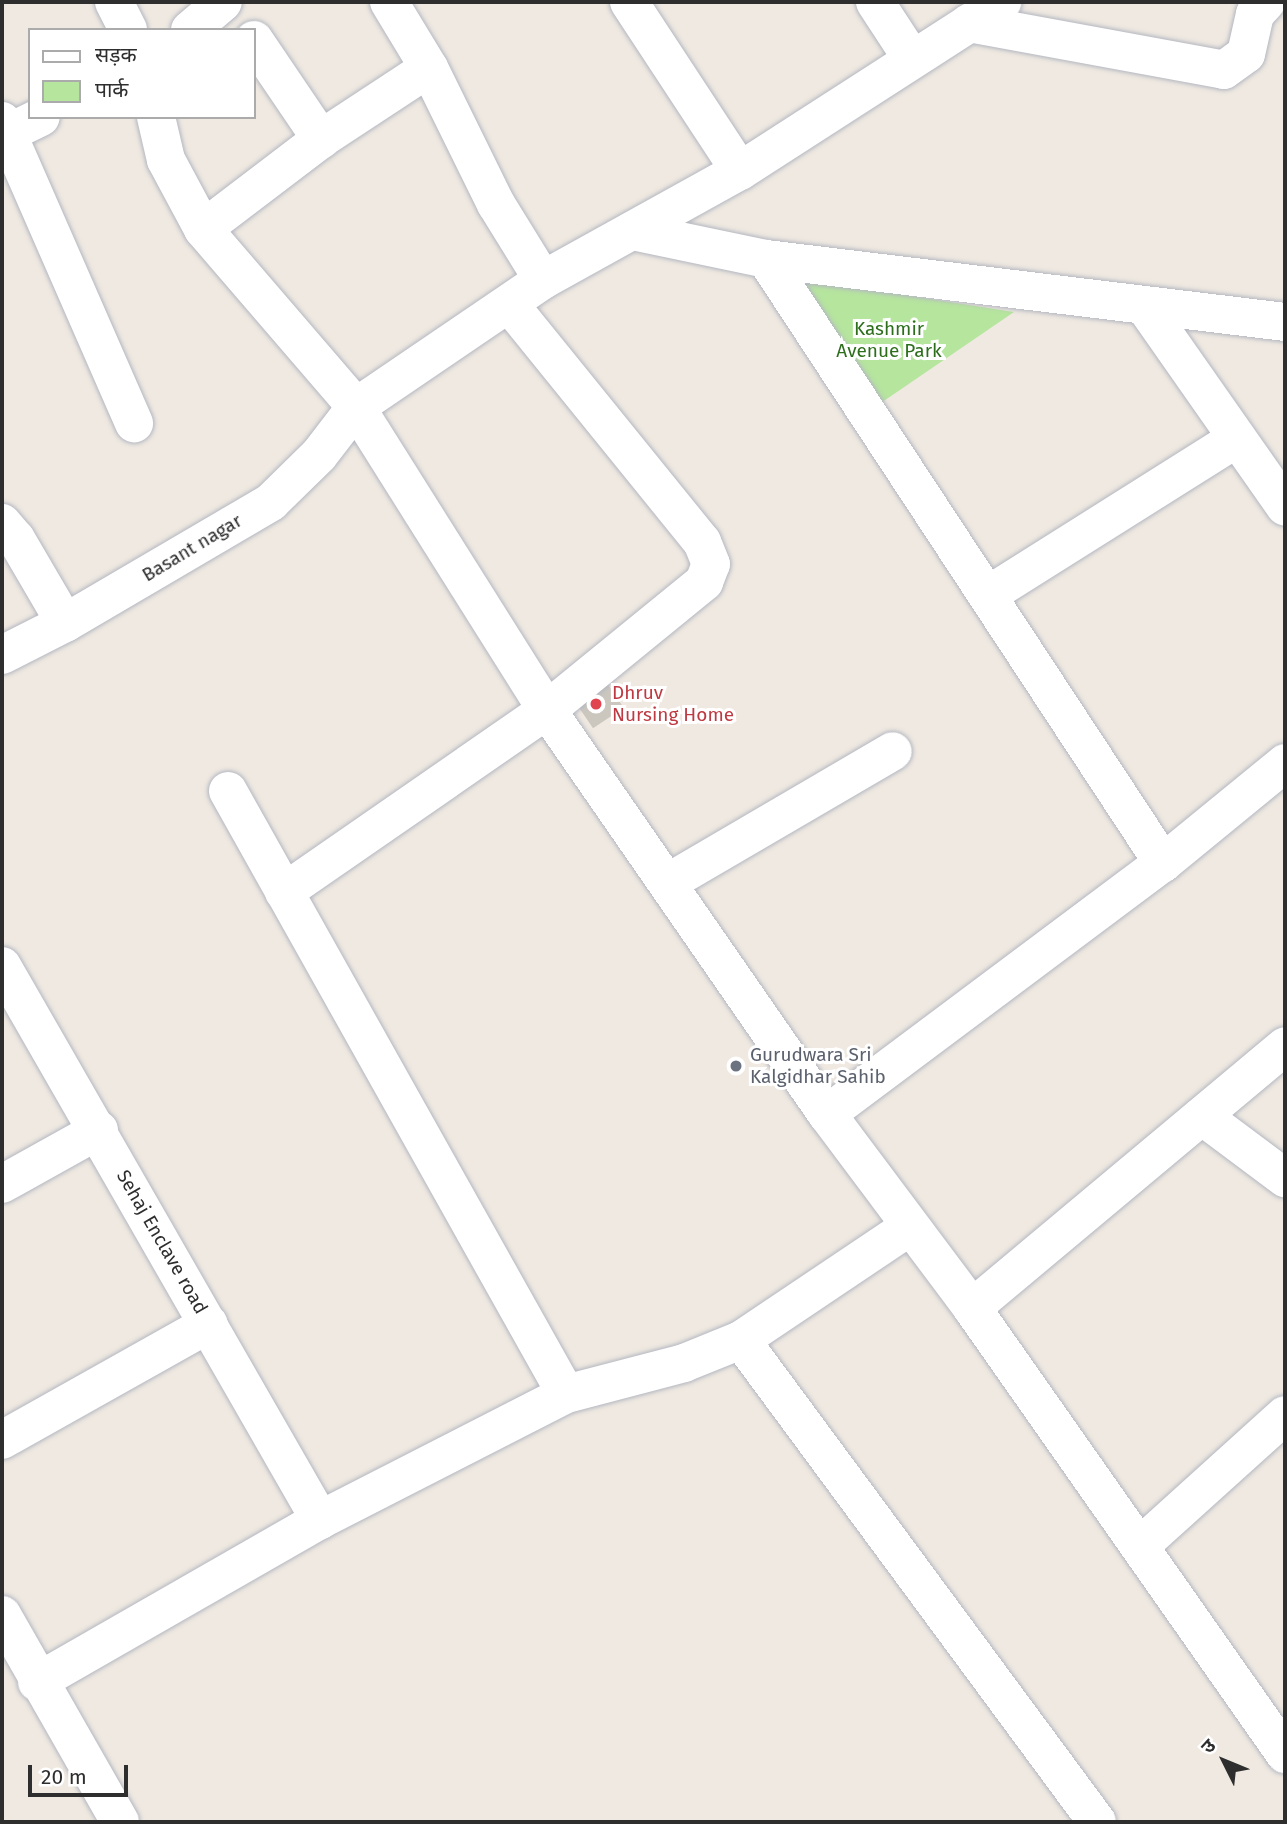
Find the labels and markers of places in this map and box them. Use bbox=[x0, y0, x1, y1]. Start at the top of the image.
place label: Dhruv Nursing Home bbox=[612, 682, 734, 726]
marker: Dhruv Nursing Home bbox=[586, 694, 606, 714]
place label: Gurudwara Sri Kalgidhar Sahib bbox=[750, 1044, 886, 1088]
marker: Gurudwara Sri Kalgidhar Sahib bbox=[728, 1058, 744, 1074]

